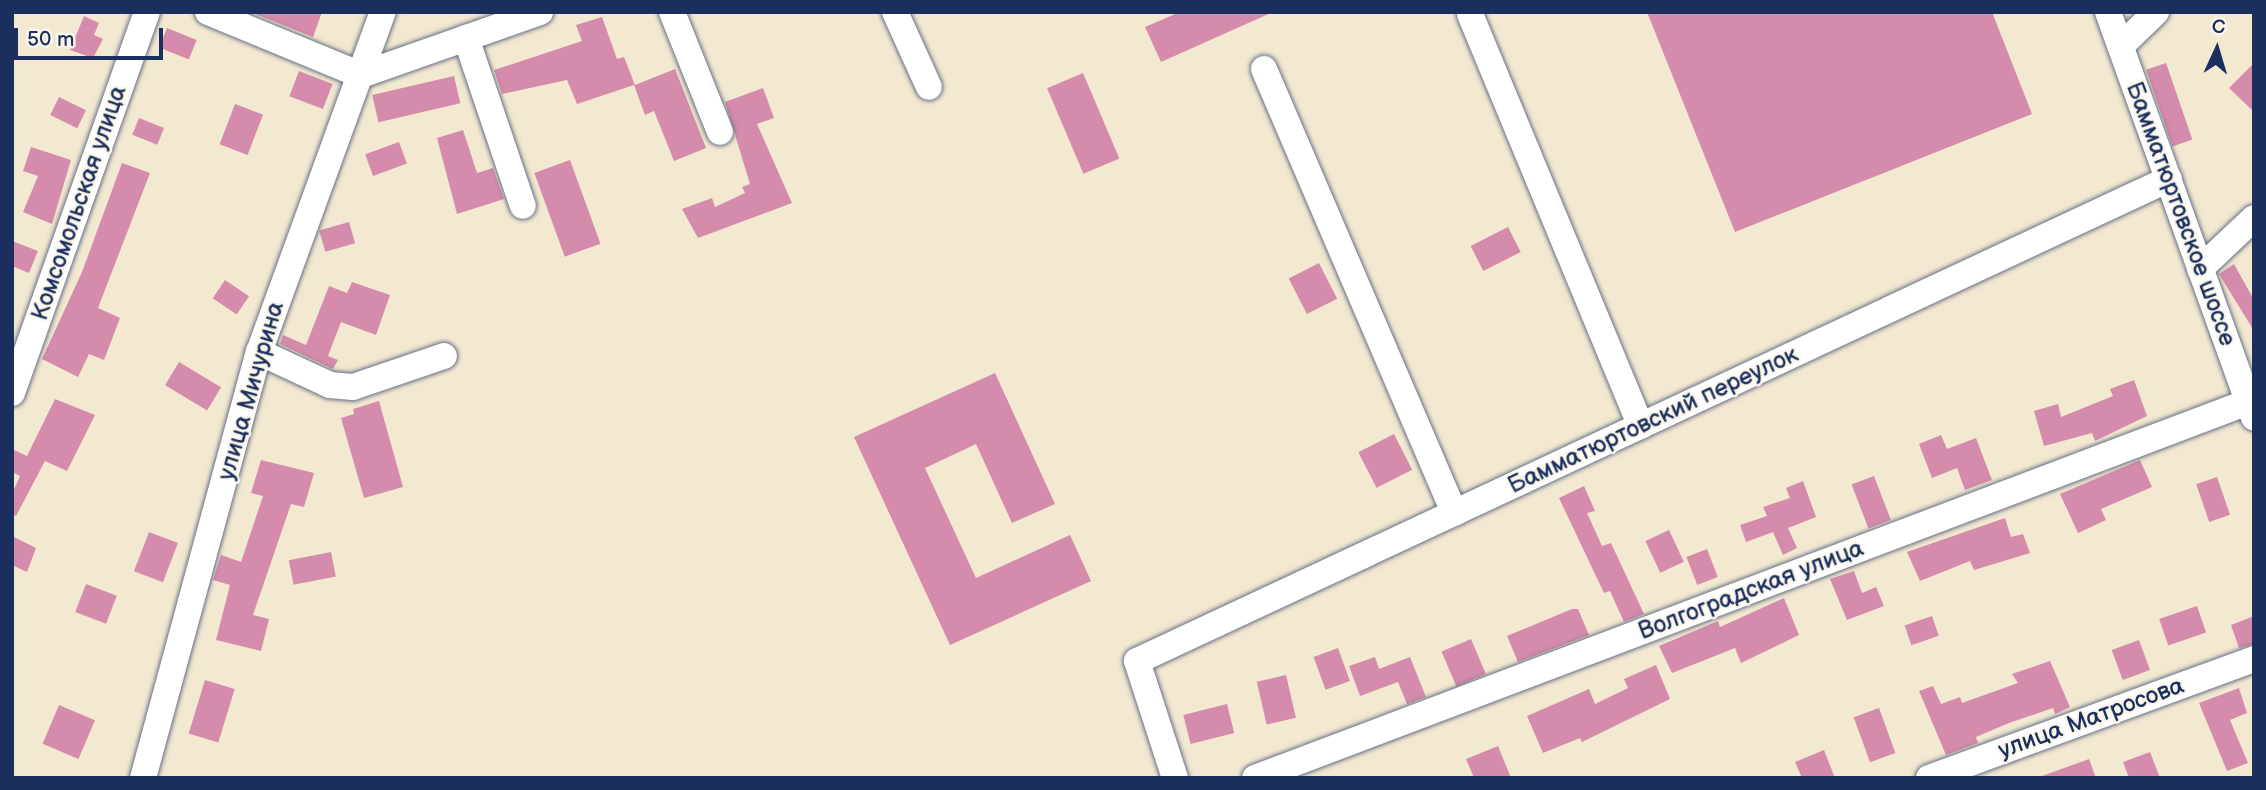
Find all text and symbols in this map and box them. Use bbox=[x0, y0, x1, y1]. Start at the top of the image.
scale bar bbox=[18, 14, 166, 58]
north arrow bbox=[2182, 14, 2252, 84]
text: С bbox=[2211, 16, 2226, 39]
text: 50 m bbox=[27, 27, 74, 52]
street label: Бамматюртовское шоссе bbox=[2120, 78, 2242, 350]
street label: Комсомольская улица bbox=[25, 82, 133, 324]
street label: улица Мичурина bbox=[212, 298, 290, 484]
street label: Бамматюртовский переулок bbox=[1503, 340, 1803, 500]
street label: Волгоградская улица bbox=[1634, 534, 1868, 646]
street label: улица Матросова bbox=[1994, 671, 2188, 765]

